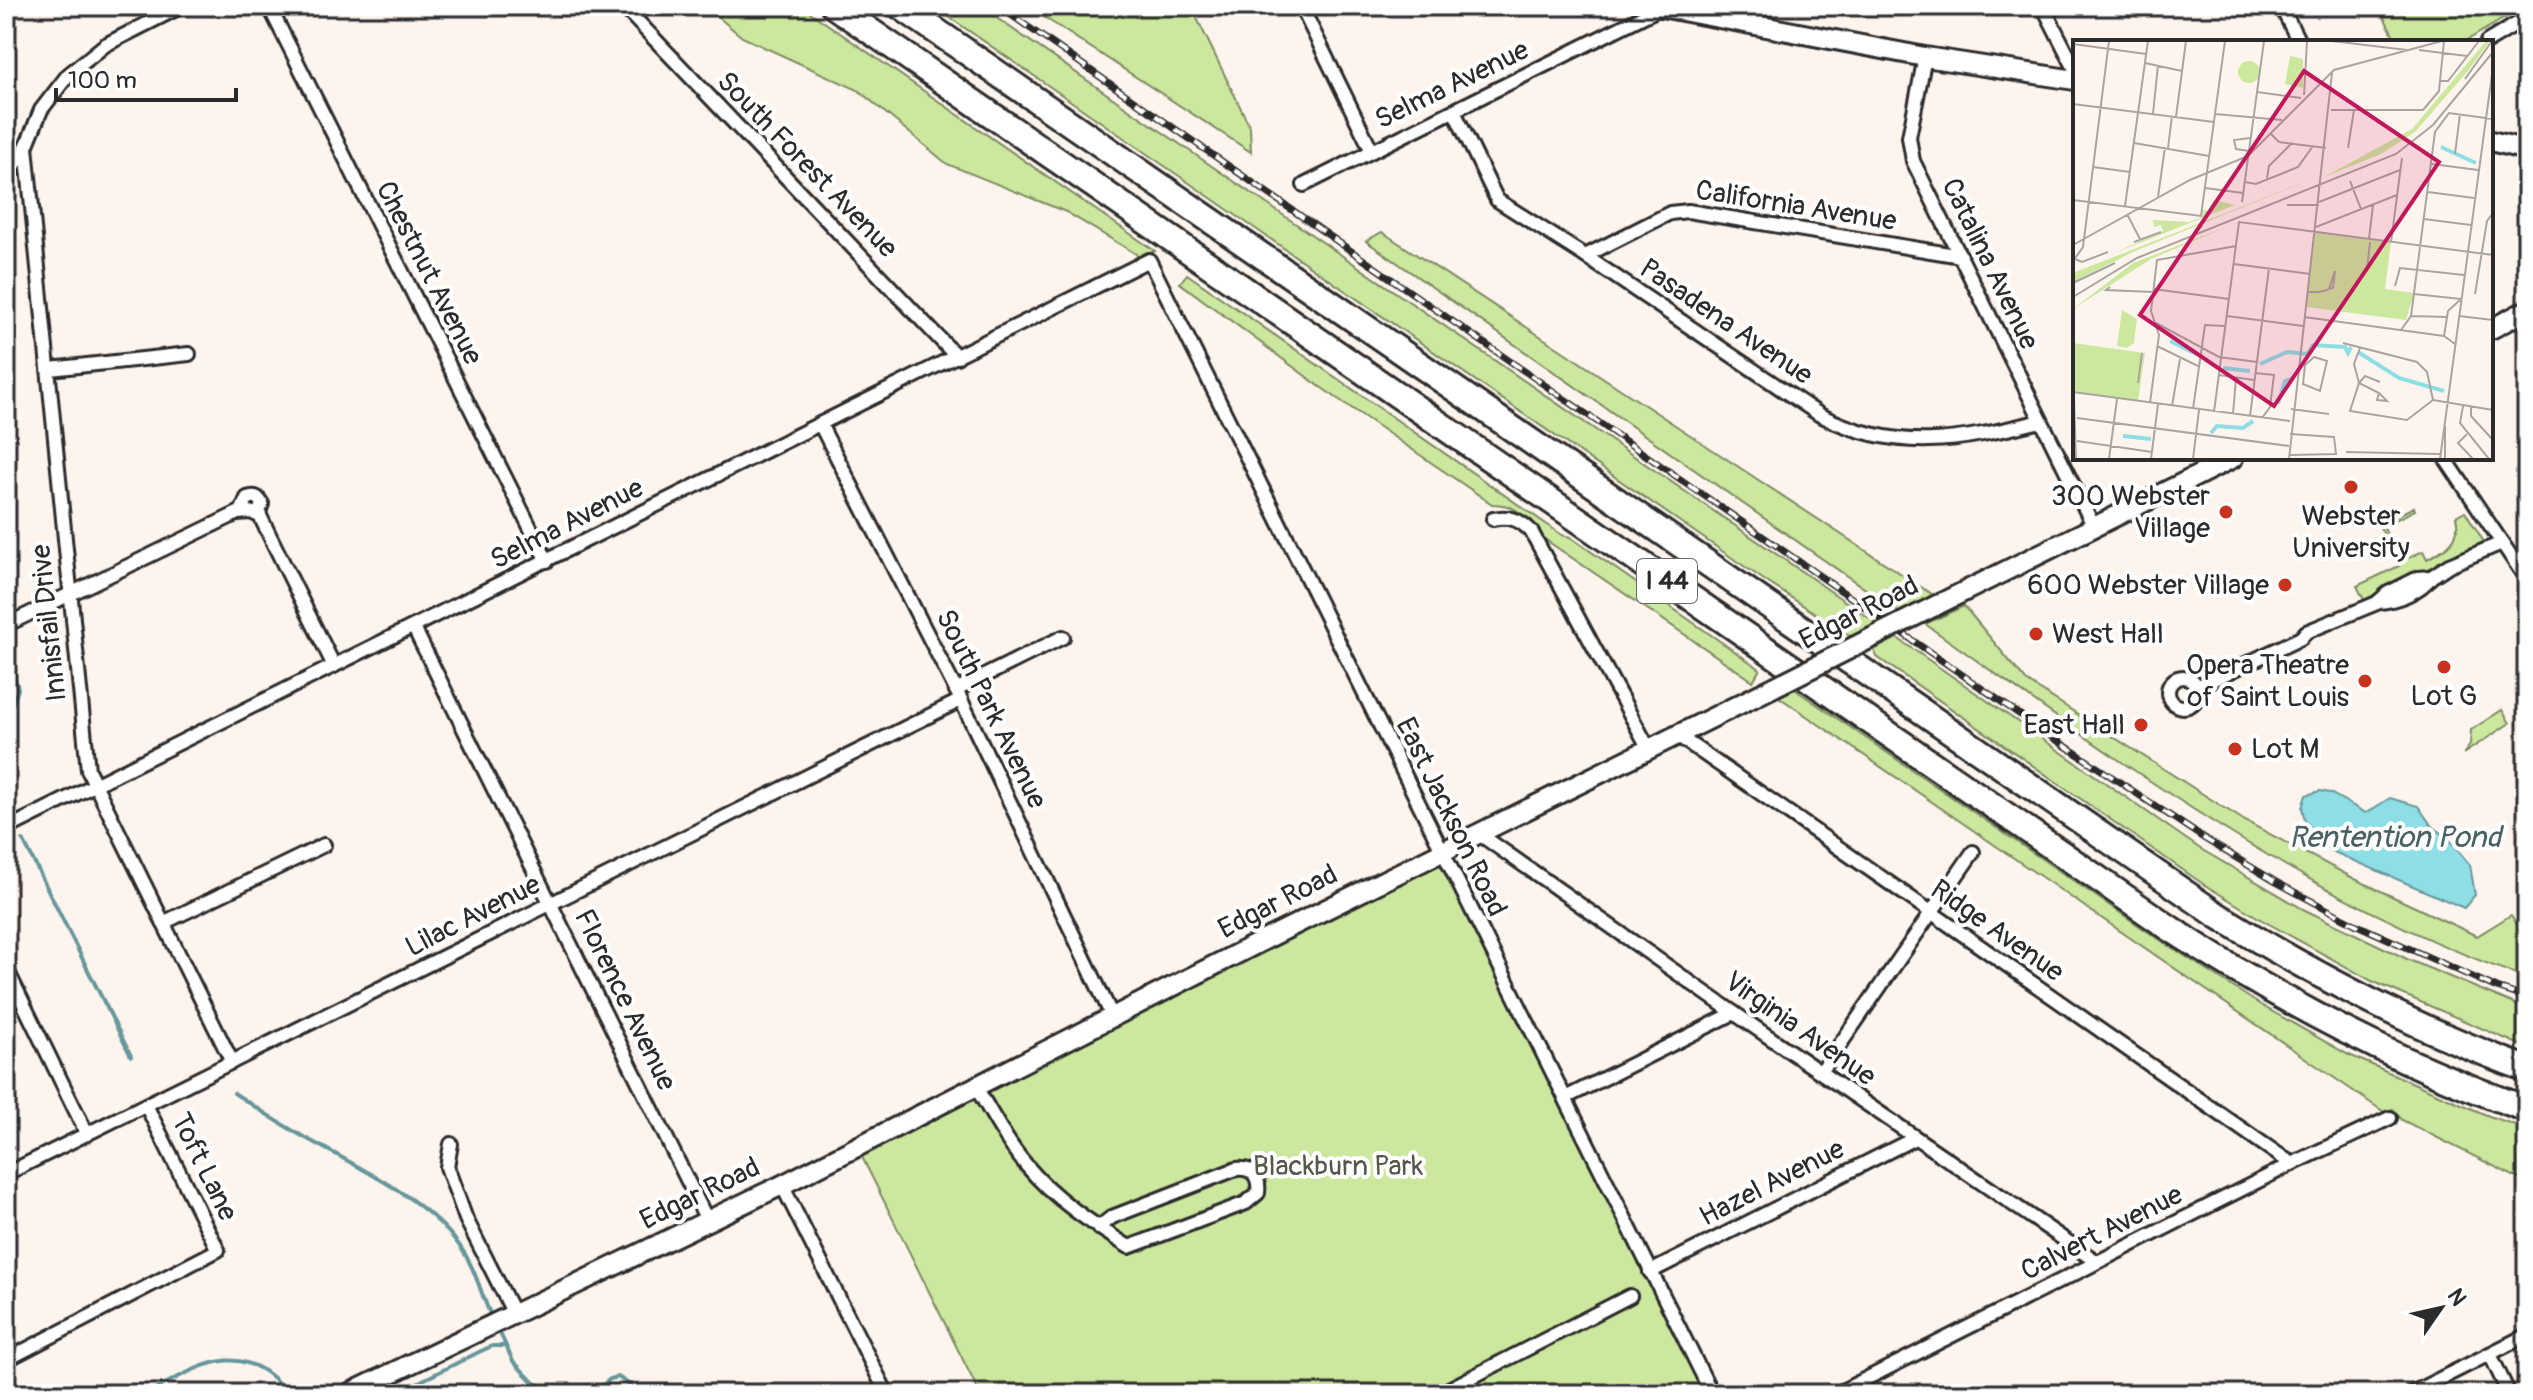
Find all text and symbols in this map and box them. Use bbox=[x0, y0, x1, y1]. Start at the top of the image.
street label: Selma Avenue bbox=[1369, 33, 1535, 137]
inset map bbox=[2073, 40, 2493, 460]
scale bar bbox=[56, 52, 236, 102]
street label: South Forest Avenue bbox=[709, 64, 905, 266]
text: 100 m bbox=[68, 66, 137, 95]
street label: California Avenue bbox=[1693, 173, 1899, 239]
street label: Catalina Avenue bbox=[1933, 173, 2047, 355]
street label: Chestnut Avenue bbox=[368, 175, 490, 371]
street label: Pasadena Avenue bbox=[1633, 251, 1819, 393]
street label: Selma Avenue bbox=[485, 470, 649, 577]
marker: Webster University bbox=[2342, 478, 2360, 496]
place label: 300 Webster Village bbox=[2051, 479, 2210, 546]
place label: Webster University bbox=[2292, 499, 2410, 566]
marker: 300 Webster Village bbox=[2217, 503, 2235, 521]
street label: Innisfail Drive bbox=[23, 542, 75, 703]
road number: I 44 bbox=[1637, 559, 1697, 603]
street label: Edgar Road bbox=[1793, 568, 1925, 658]
place label: 600 Webster Village bbox=[2027, 568, 2269, 603]
marker: 600 Webster Village bbox=[2276, 576, 2294, 594]
street label: South Park Avenue bbox=[928, 604, 1054, 814]
place label: West Hall bbox=[2052, 617, 2164, 652]
marker: West Hall bbox=[2027, 625, 2045, 643]
place label: Opera Theatre of Saint Louis bbox=[2186, 648, 2349, 715]
marker: Lot G bbox=[2435, 658, 2453, 676]
marker: Opera Theatre of Saint Louis bbox=[2356, 672, 2374, 690]
place label: Lot G bbox=[2411, 679, 2477, 714]
place label: East Hall bbox=[2023, 708, 2125, 743]
street label: East Jackson Road bbox=[1388, 712, 1514, 922]
marker: East Hall bbox=[2132, 716, 2150, 734]
place label: Lot M bbox=[2251, 732, 2319, 767]
marker: Lot M bbox=[2226, 740, 2244, 758]
water label: Rentention Pond bbox=[2289, 819, 2504, 856]
street label: Edgar Road bbox=[1212, 857, 1344, 947]
street label: Lilac Avenue bbox=[400, 867, 547, 965]
street label: Ridge Avenue bbox=[1924, 872, 2071, 990]
street label: Florence Avenue bbox=[566, 904, 684, 1096]
street label: Virginia Avenue bbox=[1718, 964, 1883, 1094]
street label: Toft Lane bbox=[163, 1107, 245, 1227]
street label: Hazel Avenue bbox=[1694, 1131, 1850, 1234]
park label: Blackburn Park bbox=[1253, 1149, 1423, 1184]
street label: Edgar Road bbox=[634, 1150, 766, 1238]
street label: Calvert Avenue bbox=[2015, 1177, 2189, 1289]
north arrow bbox=[2401, 1268, 2481, 1348]
text: N bbox=[2441, 1283, 2473, 1311]

